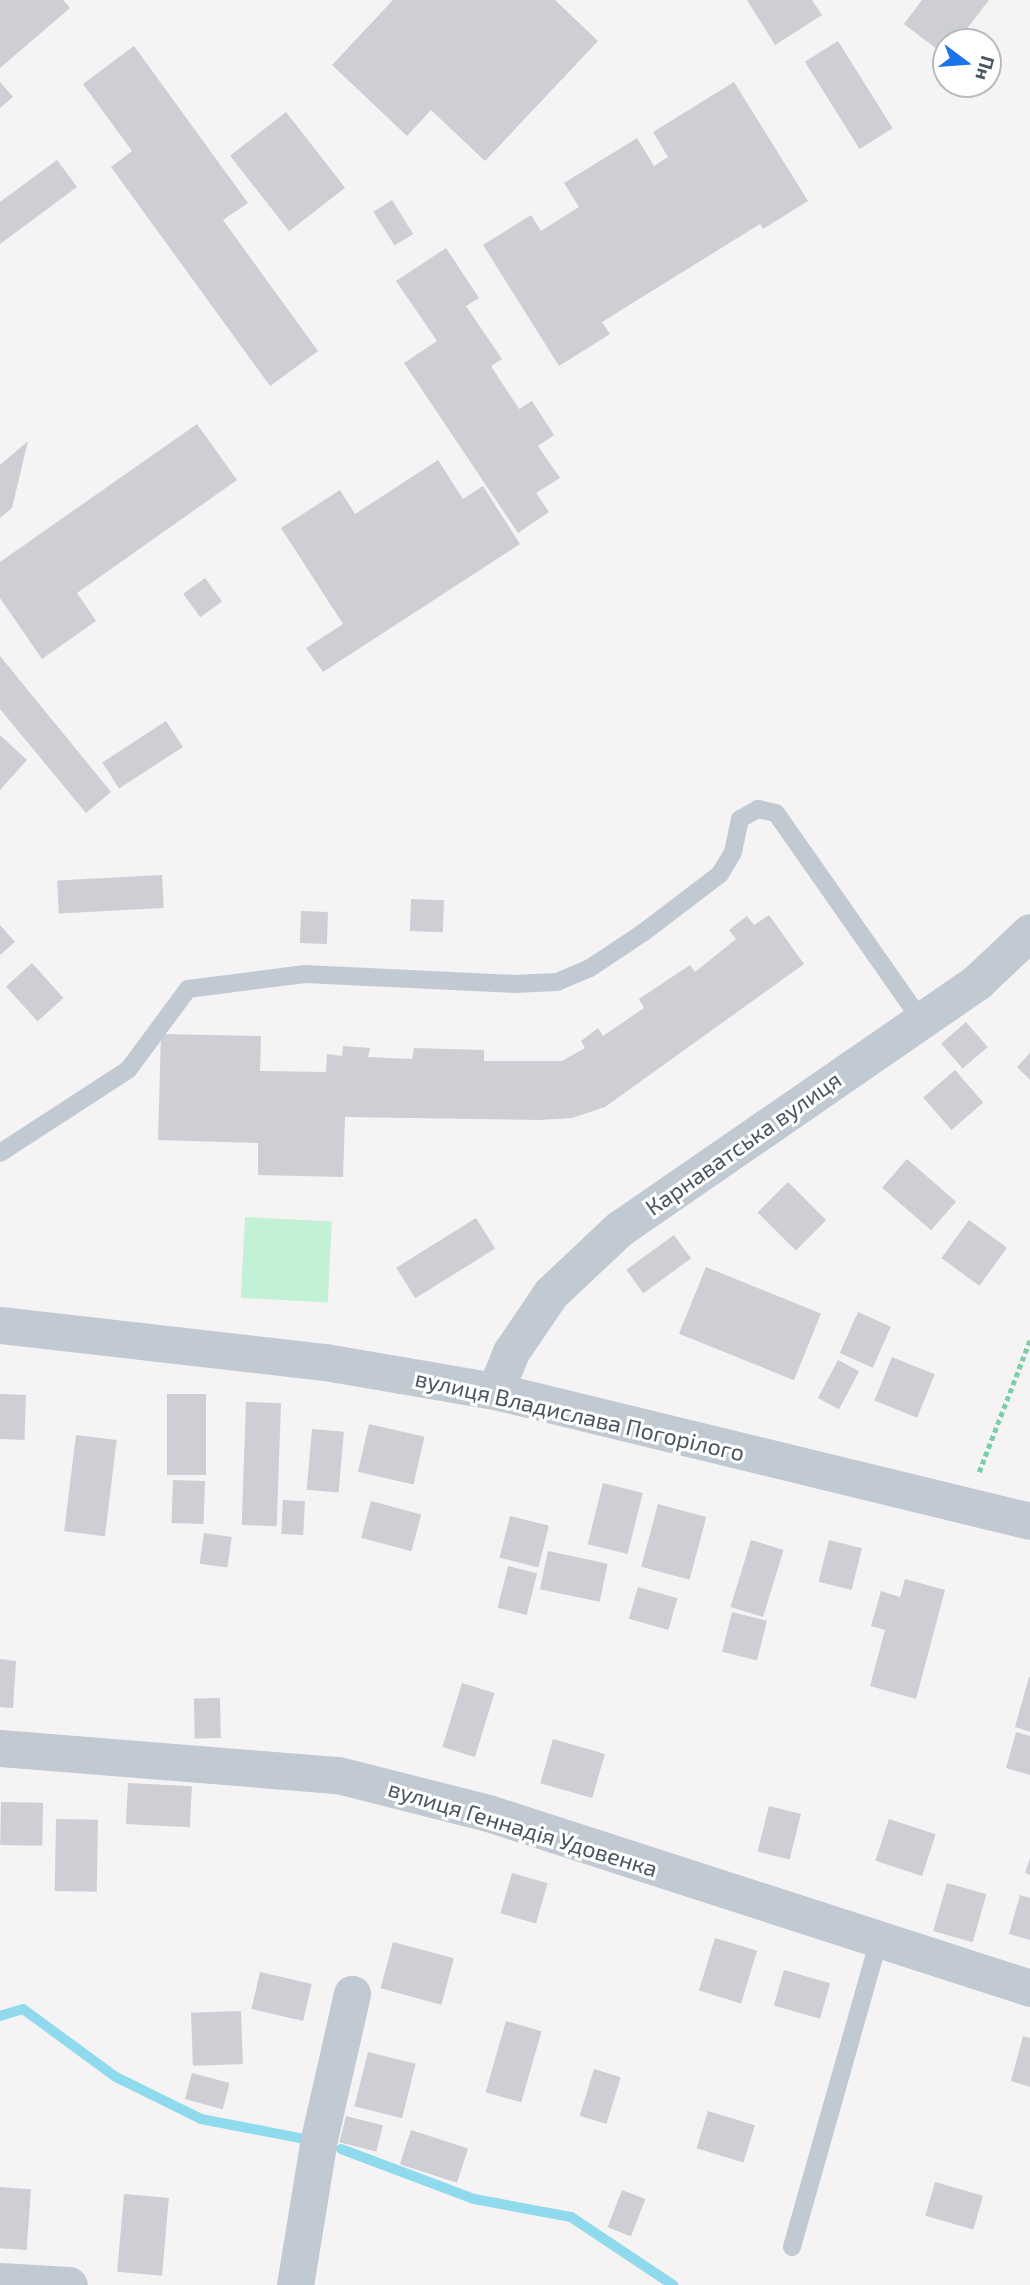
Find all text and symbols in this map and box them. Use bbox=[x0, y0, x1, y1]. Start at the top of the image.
north arrow bbox=[932, 28, 1002, 98]
text: Пн bbox=[971, 53, 1000, 83]
street label: Карнаватська вулиця bbox=[640, 1065, 846, 1221]
street label: вулиця Владислава Погорілого bbox=[413, 1364, 747, 1466]
street label: вулиця Геннадія Удовенка bbox=[385, 1774, 661, 1882]

